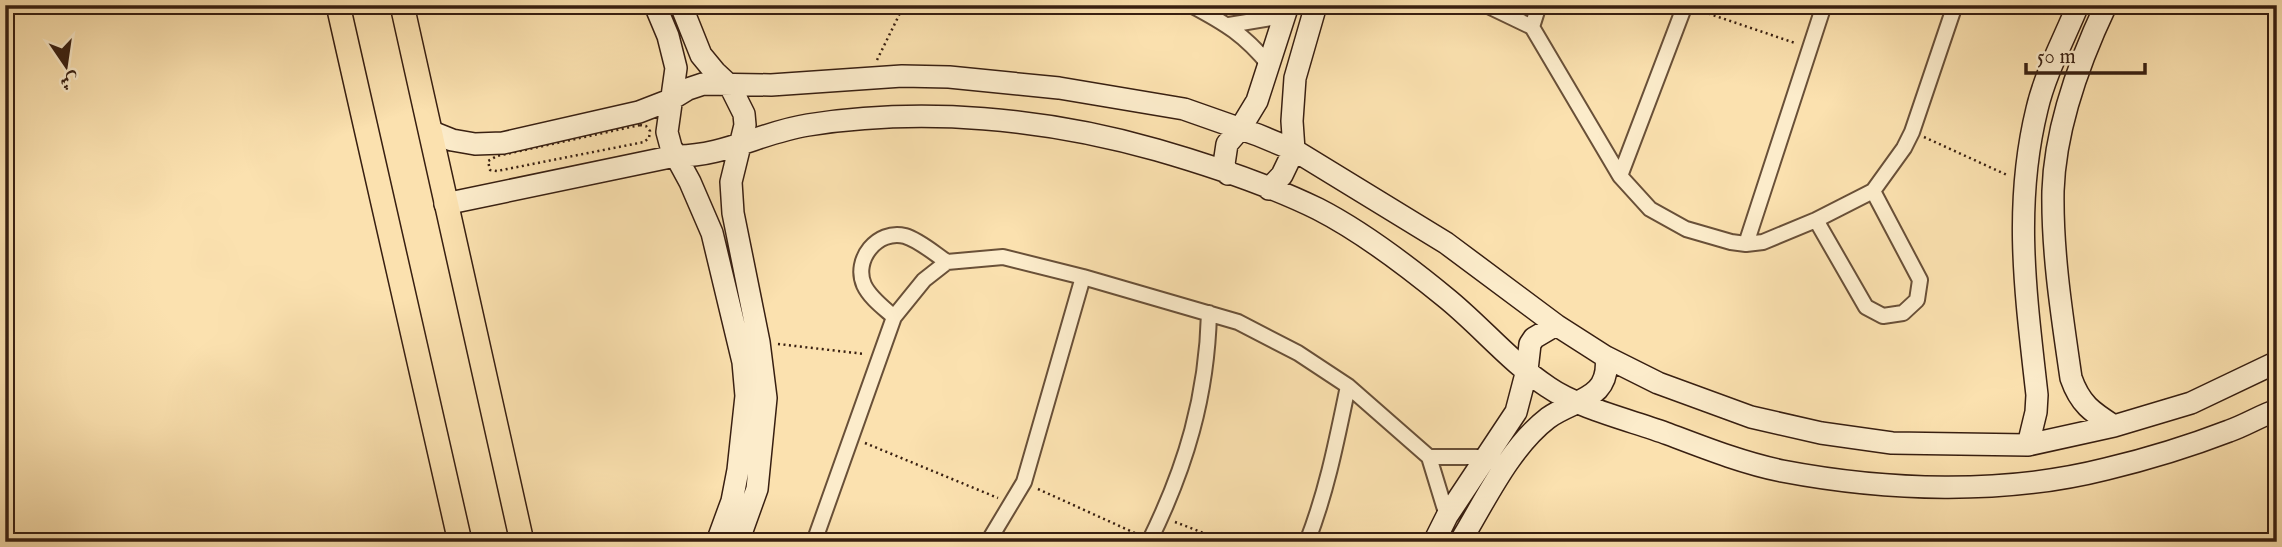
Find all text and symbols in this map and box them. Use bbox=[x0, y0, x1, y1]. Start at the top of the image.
north arrow bbox=[32, 32, 102, 102]
scale bar bbox=[2026, 32, 2146, 76]
text: 50 m bbox=[2037, 44, 2076, 71]
text: ش bbox=[57, 67, 81, 94]

